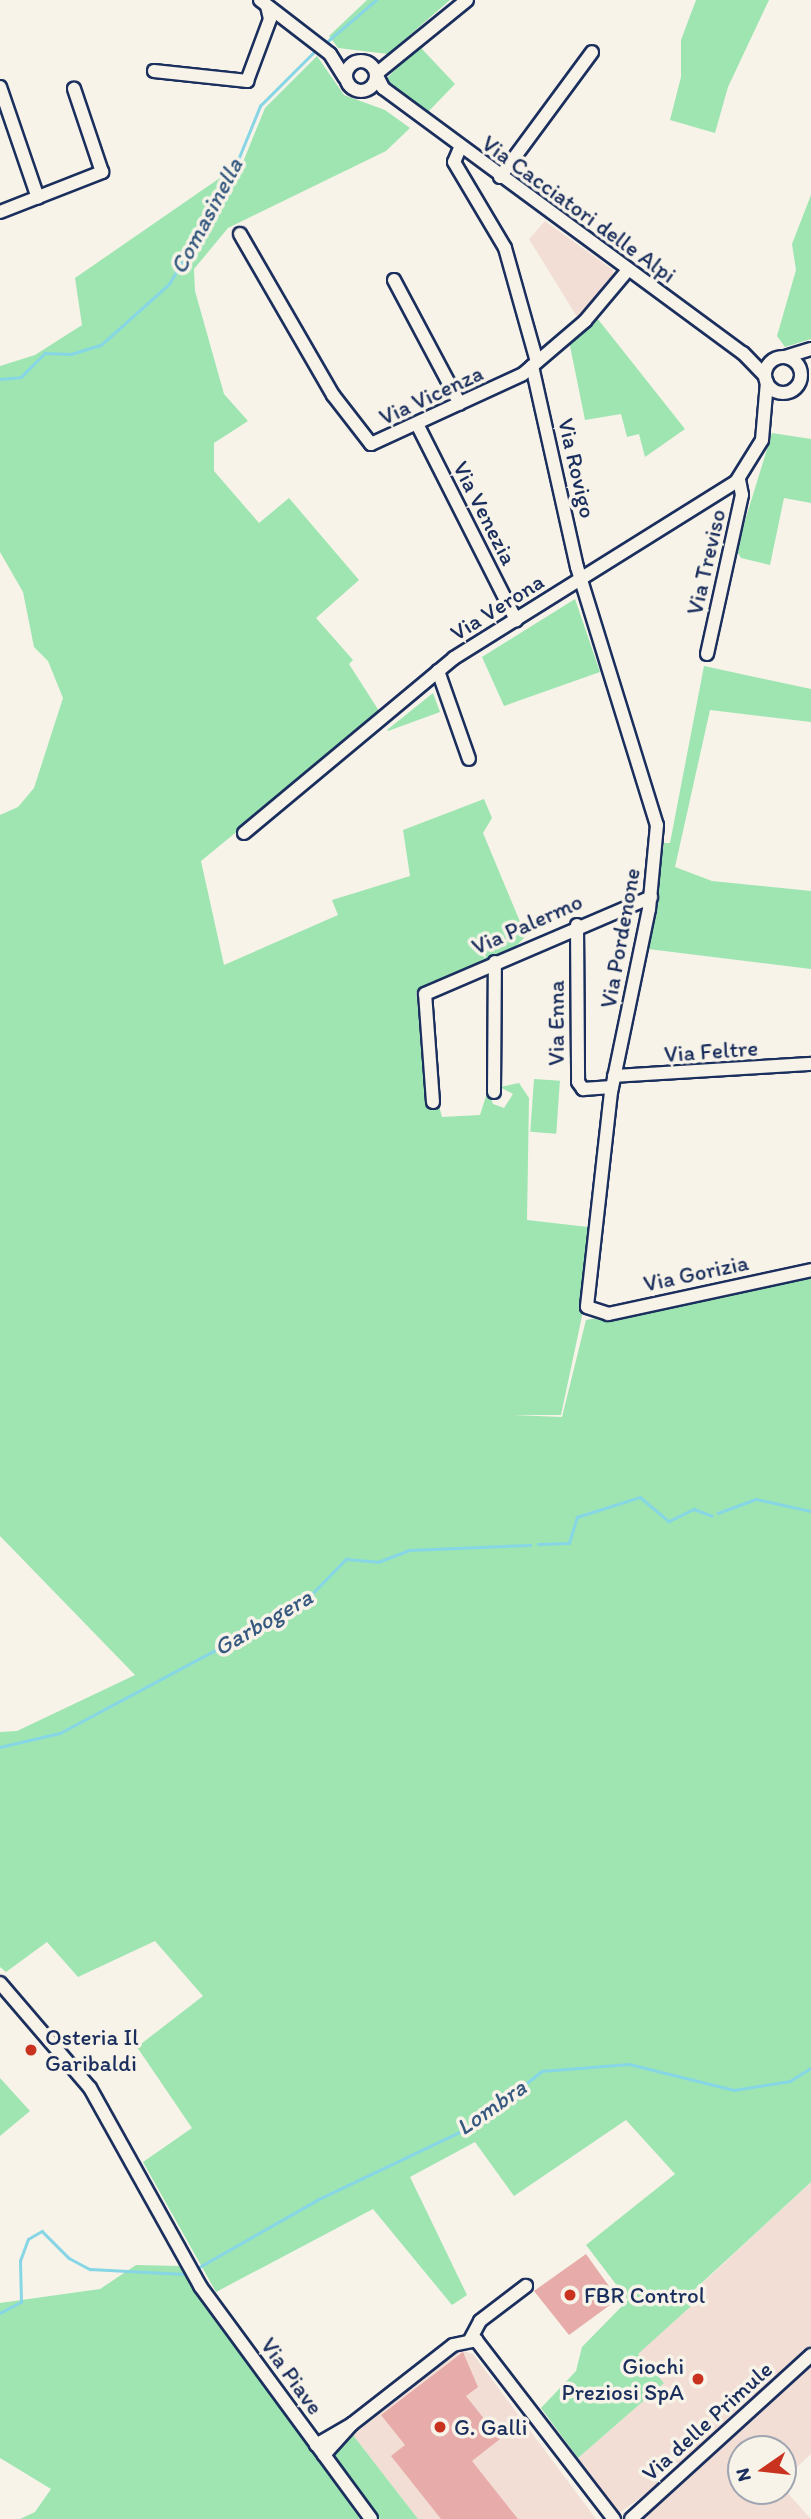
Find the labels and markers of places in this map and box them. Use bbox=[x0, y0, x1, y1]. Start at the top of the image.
place label: Osteria Il Garibaldi bbox=[45, 2023, 139, 2077]
marker: Osteria Il Garibaldi bbox=[23, 2042, 39, 2058]
place label: FBR Control bbox=[584, 2281, 705, 2309]
marker: FBR Control bbox=[562, 2287, 578, 2303]
place label: Giochi Preziosi SpA bbox=[562, 2352, 684, 2406]
marker: Giochi Preziosi SpA bbox=[690, 2371, 706, 2387]
place label: G. Galli bbox=[454, 2413, 527, 2441]
marker: G. Galli bbox=[432, 2419, 448, 2435]

